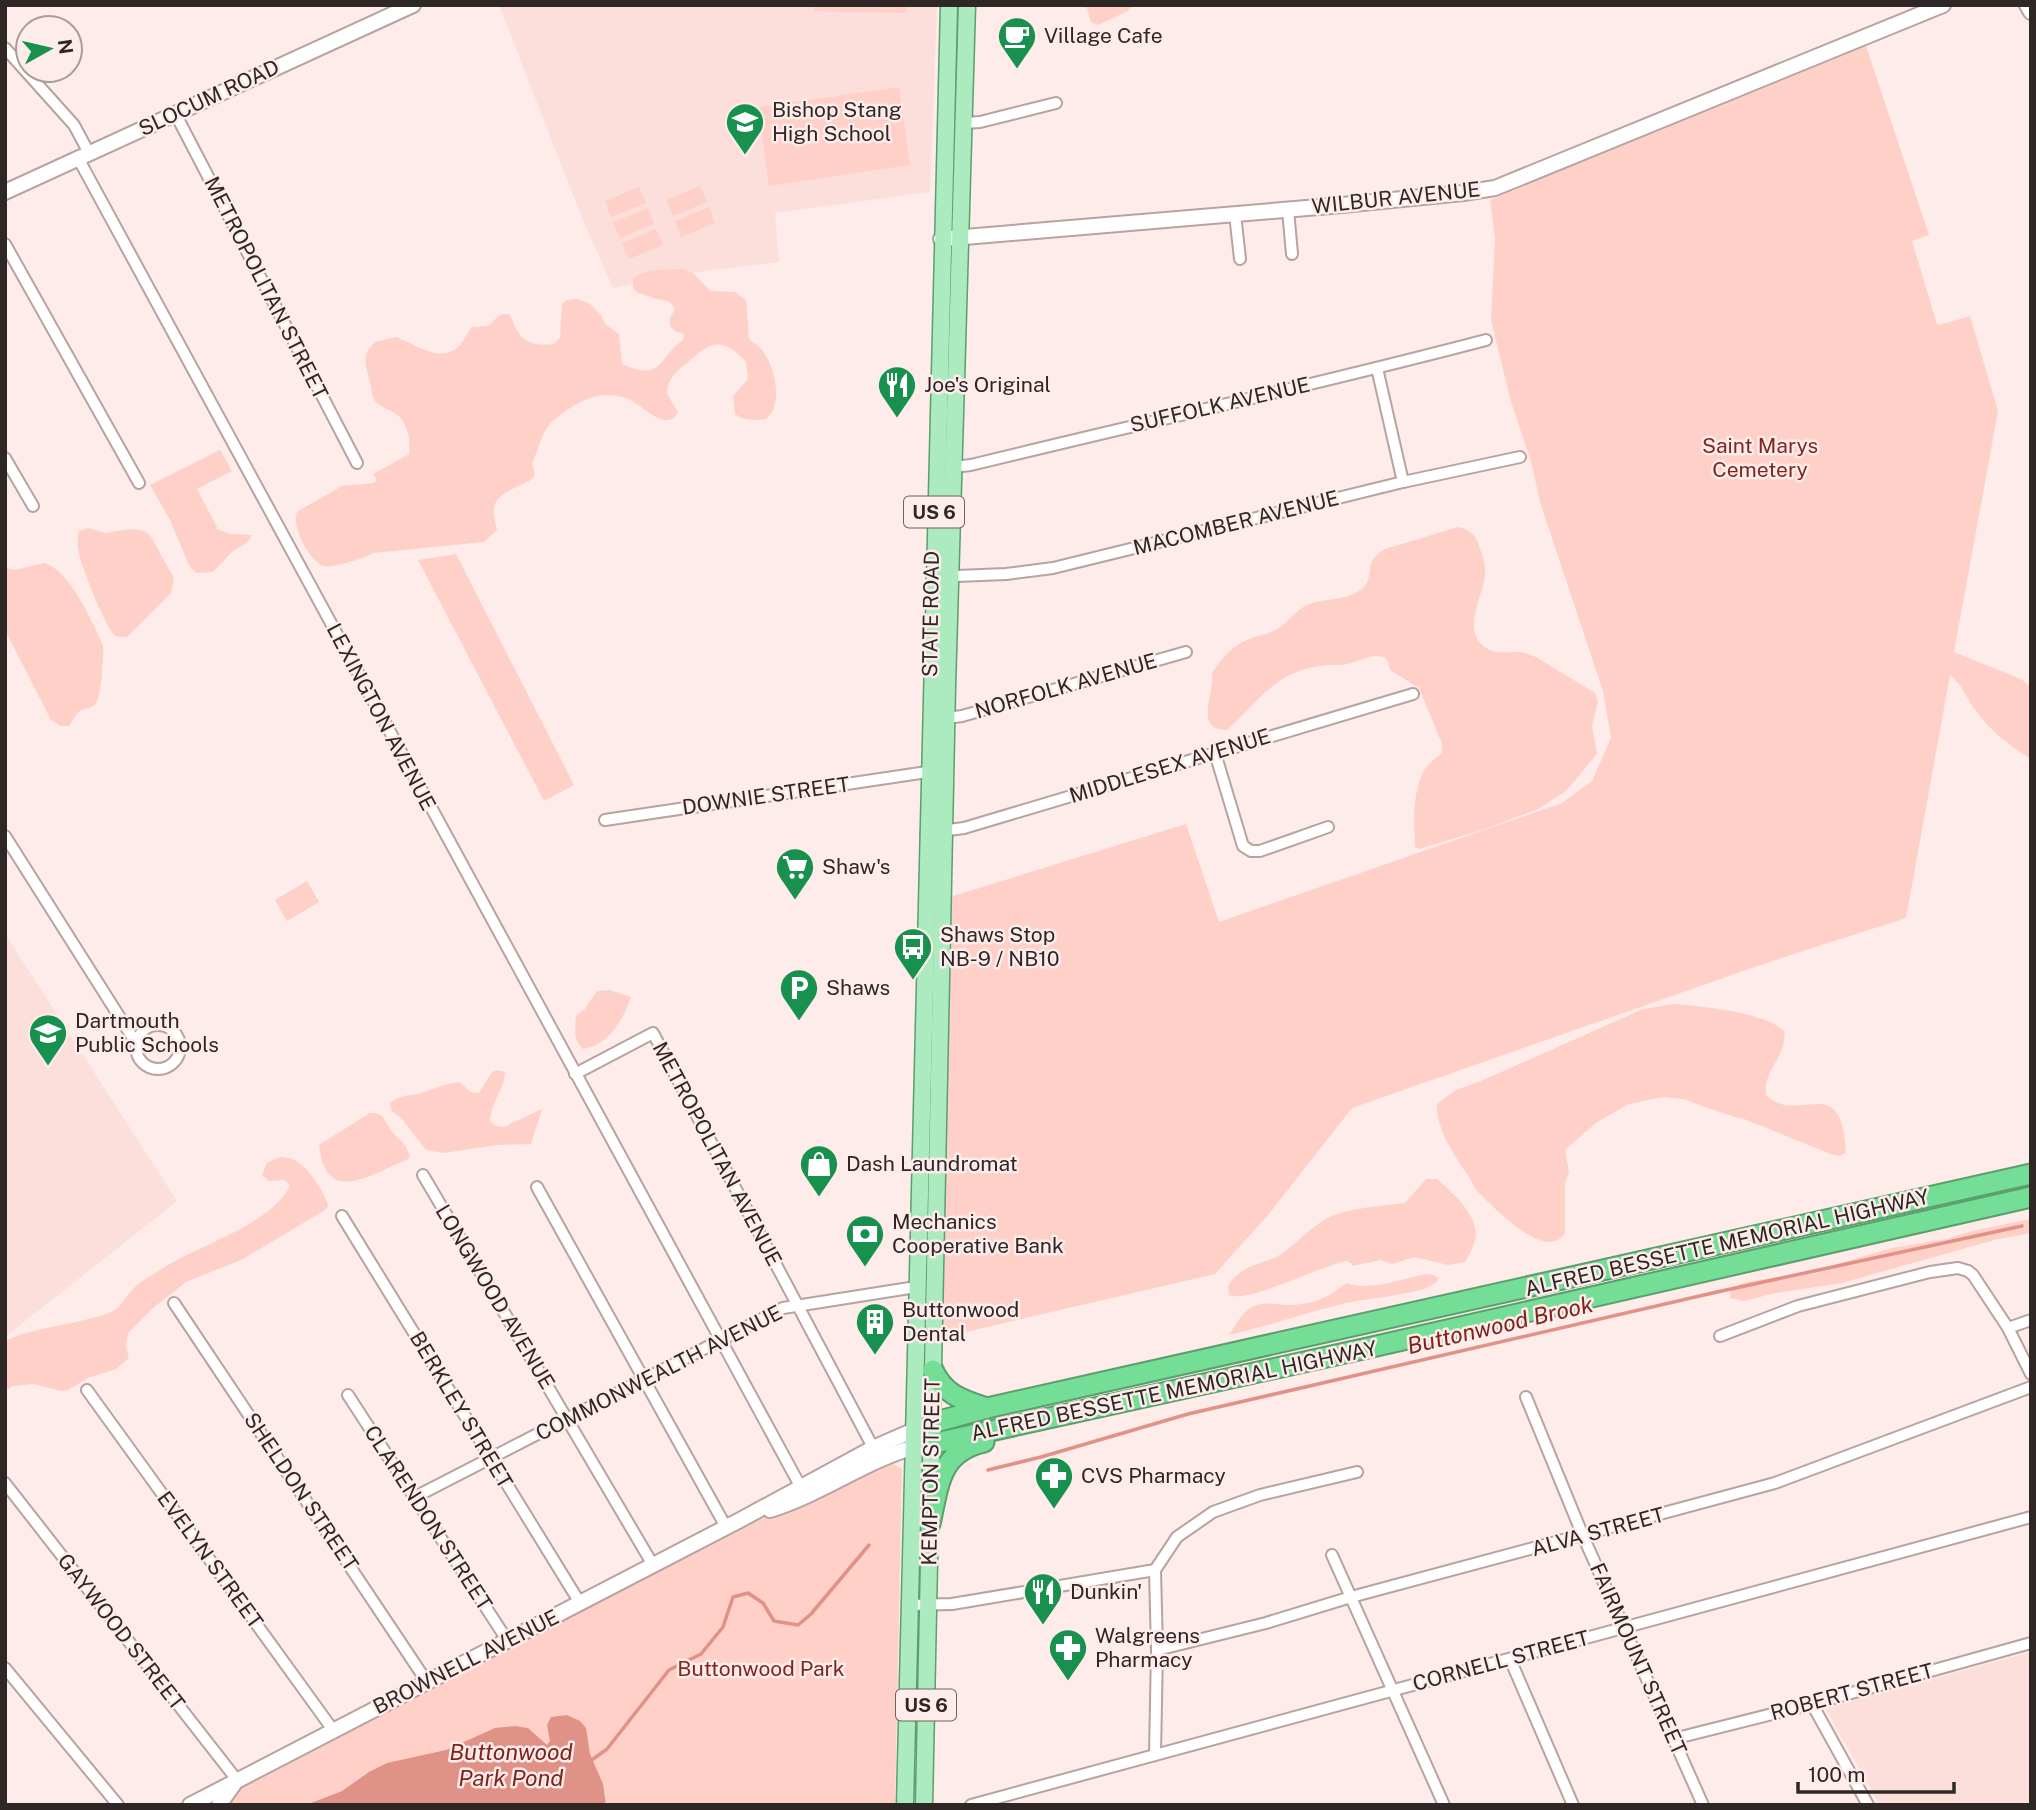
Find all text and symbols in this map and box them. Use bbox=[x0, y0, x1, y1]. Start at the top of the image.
north arrow bbox=[14, 14, 84, 84]
cafe icon: Village Cafe bbox=[996, 15, 1038, 70]
place label: Village Cafe bbox=[1044, 23, 1163, 48]
text: N bbox=[54, 38, 78, 56]
street label: SLOCUM ROAD bbox=[135, 54, 283, 141]
place label: Bishop Stang High School bbox=[772, 97, 902, 146]
school or university icon: Bishop Stang High School bbox=[724, 101, 766, 156]
street label: METROPOLITAN STREET bbox=[199, 172, 334, 403]
street label: WILBUR AVENUE bbox=[1310, 176, 1482, 219]
restaurant icon: Joe's Original bbox=[876, 364, 918, 419]
place label: Joe's Original bbox=[924, 372, 1051, 397]
street label: SUFFOLK AVENUE bbox=[1127, 372, 1312, 437]
park label: Saint Marys Cemetery bbox=[1702, 433, 1818, 482]
street label: MACOMBER AVENUE bbox=[1130, 485, 1341, 560]
road number: US 6 bbox=[904, 496, 964, 527]
street label: STATE ROAD bbox=[917, 551, 944, 677]
street label: LEXINGTON AVENUE bbox=[322, 619, 441, 815]
street label: NORFOLK AVENUE bbox=[972, 648, 1160, 723]
street label: MIDDLESEX AVENUE bbox=[1066, 723, 1274, 808]
street label: DOWNIE STREET bbox=[681, 771, 851, 820]
supermarket icon: Shaw's bbox=[774, 846, 816, 901]
place label: Shaw's bbox=[822, 854, 890, 879]
place label: Shaws Stop NB-9 / NB10 bbox=[940, 922, 1060, 971]
bus stop icon: Shaws Stop NB-9 / NB10 bbox=[892, 926, 934, 981]
parking icon: Shaws bbox=[778, 967, 820, 1022]
place label: Shaws bbox=[826, 975, 890, 1000]
place label: Dartmouth Public Schools bbox=[75, 1008, 219, 1057]
school or university icon: Dartmouth Public Schools bbox=[27, 1012, 69, 1067]
street label: METROPOLITAN AVENUE bbox=[648, 1037, 787, 1270]
shop icon: Dash Laundromat bbox=[798, 1143, 840, 1198]
place label: Dash Laundromat bbox=[846, 1151, 1018, 1176]
street label: ALFRED BESSETTE MEMORIAL HIGHWAY bbox=[1522, 1184, 1932, 1301]
street label: LONGWOOD AVENUE bbox=[430, 1200, 560, 1394]
place label: Mechanics Cooperative Bank bbox=[892, 1209, 1064, 1258]
bank icon: Mechanics Cooperative Bank bbox=[844, 1213, 886, 1268]
water label: Buttonwood Brook bbox=[1404, 1290, 1596, 1359]
place label: Buttonwood Dental bbox=[902, 1297, 1019, 1346]
street label: COMMONWEALTH AVENUE bbox=[531, 1299, 786, 1446]
building icon: Buttonwood Dental bbox=[854, 1301, 896, 1356]
street label: BERKLEY STREET bbox=[405, 1327, 518, 1493]
street label: ALFRED BESSETTE MEMORIAL HIGHWAY bbox=[969, 1335, 1379, 1446]
street label: KEMPTON STREET bbox=[916, 1378, 945, 1566]
street label: SHELDON STREET bbox=[239, 1408, 364, 1576]
street label: CLARENDON STREET bbox=[359, 1421, 498, 1615]
pharmacy icon: CVS Pharmacy bbox=[1033, 1455, 1075, 1510]
place label: CVS Pharmacy bbox=[1081, 1463, 1226, 1488]
street label: EVELYN STREET bbox=[152, 1486, 269, 1633]
street label: ALVA STREET bbox=[1529, 1502, 1667, 1561]
street label: GAYWOOD STREET bbox=[53, 1548, 190, 1715]
street label: FAIRMOUNT STREET bbox=[1585, 1559, 1692, 1759]
restaurant icon: Dunkin' bbox=[1022, 1571, 1064, 1626]
place label: Dunkin' bbox=[1070, 1579, 1142, 1604]
street label: BROWNELL AVENUE bbox=[369, 1604, 563, 1719]
place label: Walgreens Pharmacy bbox=[1095, 1623, 1200, 1672]
street label: CORNELL STREET bbox=[1410, 1625, 1592, 1696]
pharmacy icon: Walgreens Pharmacy bbox=[1047, 1627, 1089, 1682]
park label: Buttonwood Park bbox=[677, 1656, 845, 1681]
street label: ROBERT STREET bbox=[1768, 1658, 1936, 1725]
road number: US 6 bbox=[896, 1690, 956, 1721]
water label: Buttonwood Park Pond bbox=[449, 1738, 573, 1791]
scale bar bbox=[1798, 1750, 1954, 1794]
text: 100 m bbox=[1808, 1762, 1865, 1787]

